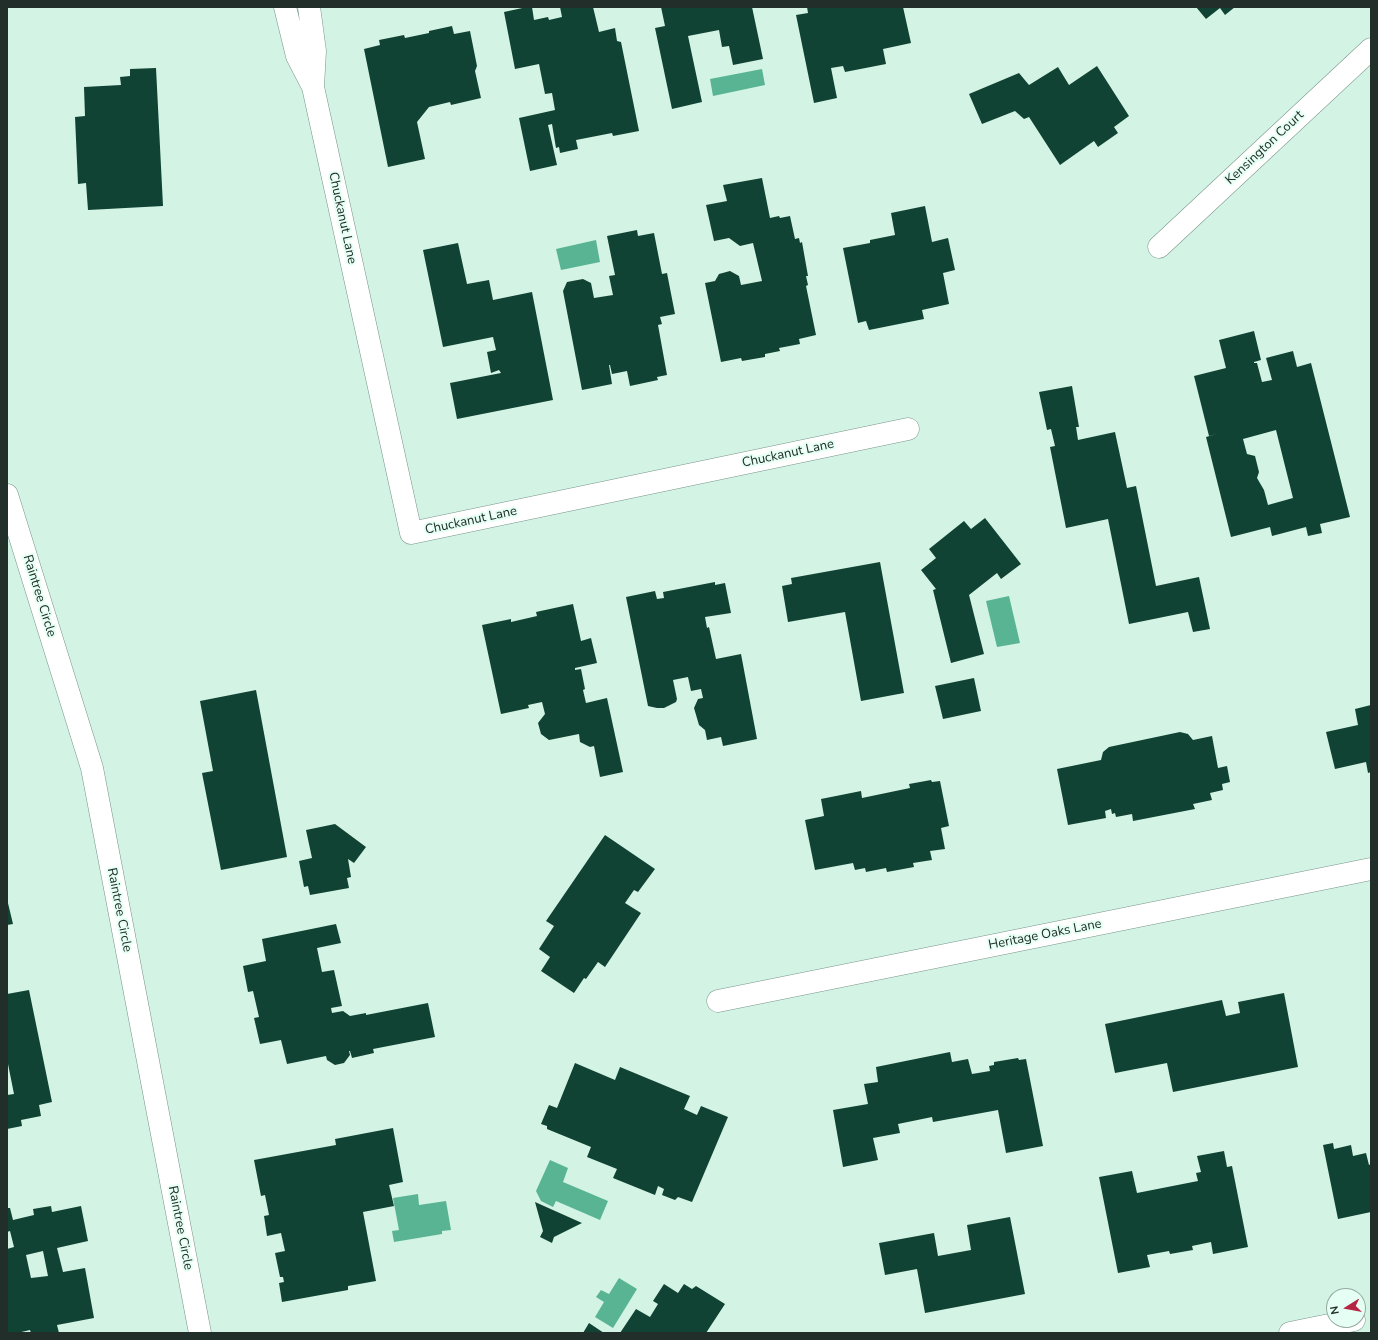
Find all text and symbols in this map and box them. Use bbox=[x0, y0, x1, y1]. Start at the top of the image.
street label: Kensington Court bbox=[1223, 108, 1307, 188]
street label: Chuckanut Lane bbox=[325, 171, 359, 265]
street label: Chuckanut Lane bbox=[741, 437, 835, 471]
street label: Chuckanut Lane bbox=[424, 504, 518, 538]
street label: Raintree Circle bbox=[19, 553, 59, 639]
street label: Raintree Circle bbox=[103, 867, 135, 953]
street label: Heritage Oaks Lane bbox=[987, 916, 1103, 954]
street label: Raintree Circle bbox=[164, 1185, 196, 1271]
north arrow bbox=[1326, 1288, 1366, 1328]
text: N bbox=[1327, 1305, 1343, 1316]

